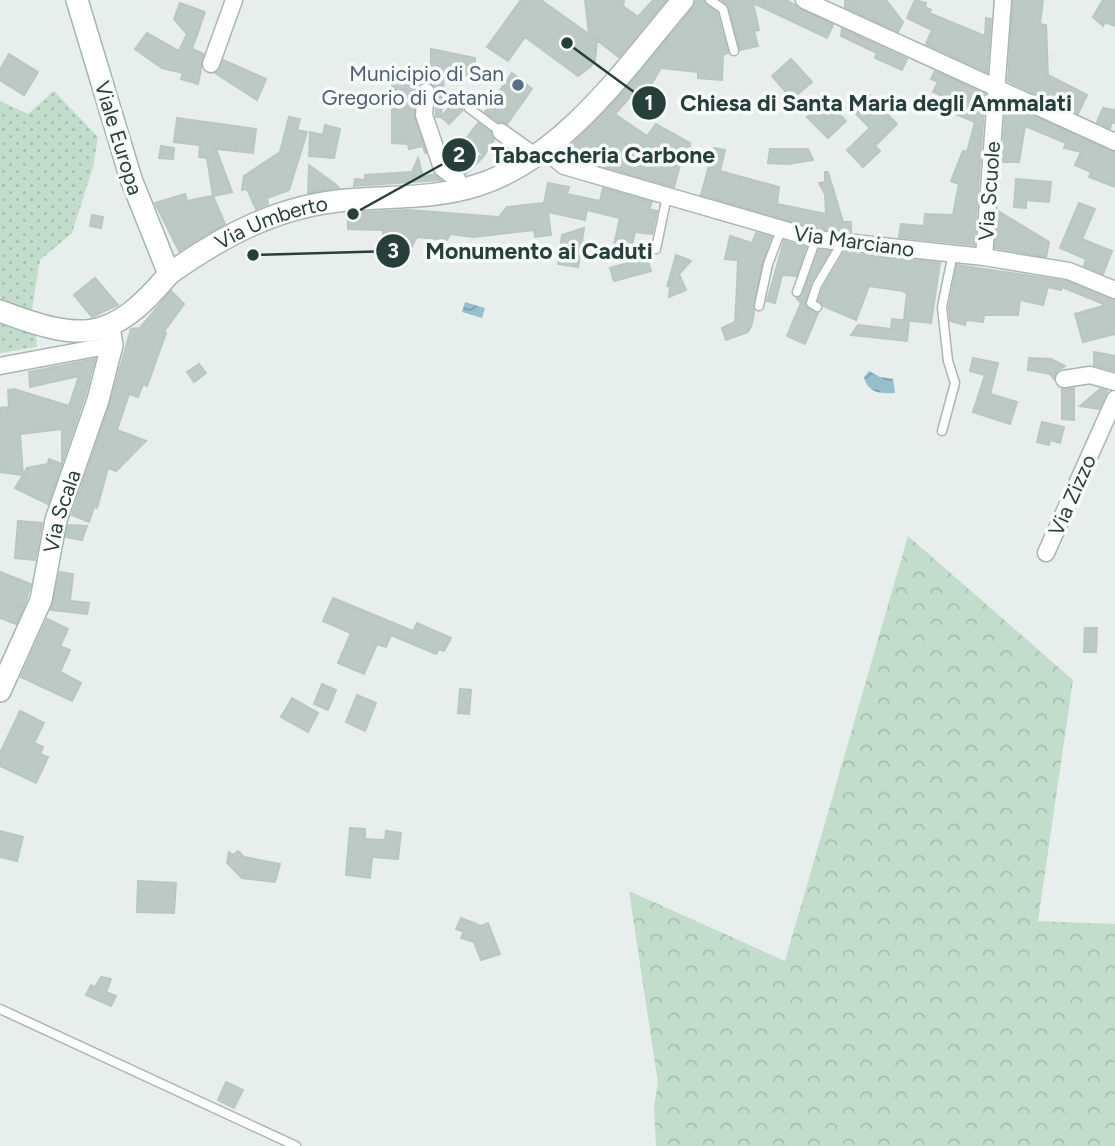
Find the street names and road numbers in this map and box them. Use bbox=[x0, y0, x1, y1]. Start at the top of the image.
street label: Viale Europa bbox=[90, 78, 148, 198]
street label: Via Scuole bbox=[973, 140, 1005, 242]
street label: Via Umberto bbox=[210, 190, 330, 254]
street label: Via Marciano bbox=[792, 220, 916, 262]
street label: Via Zizzo bbox=[1043, 450, 1101, 540]
street label: Via Scala bbox=[38, 466, 85, 555]

